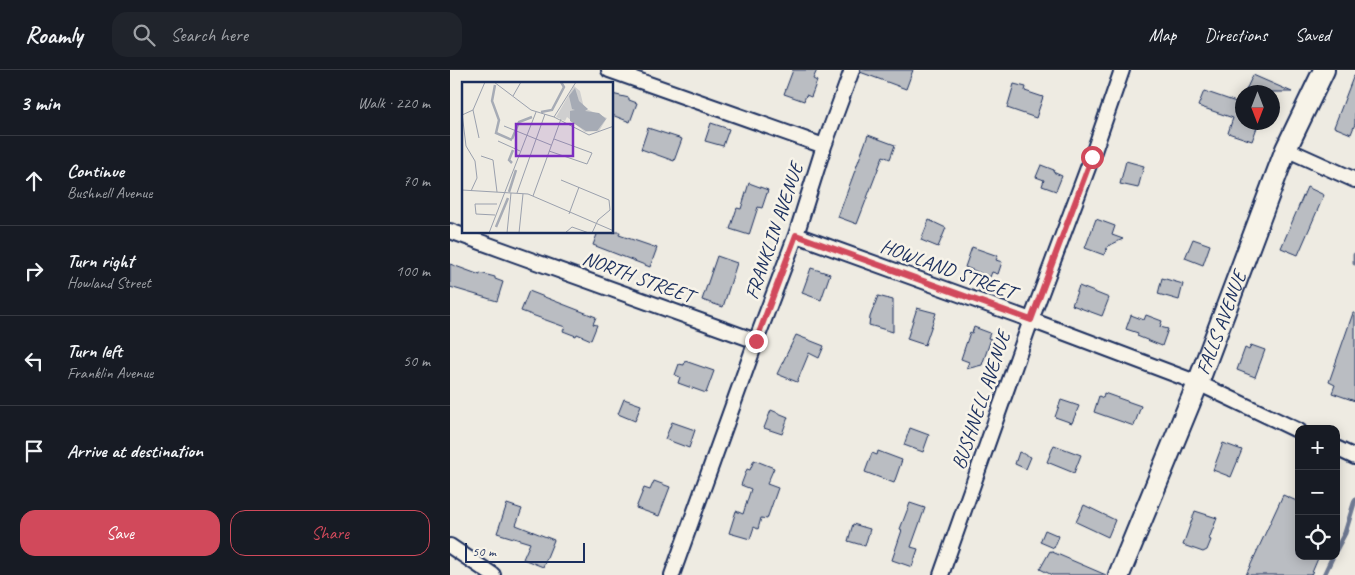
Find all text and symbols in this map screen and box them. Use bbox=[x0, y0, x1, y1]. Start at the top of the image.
search box bbox=[112, 12, 462, 57]
text: Roamly bbox=[25, 20, 82, 50]
icon: search bbox=[130, 21, 158, 49]
text: Search here bbox=[170, 23, 248, 47]
text: Map bbox=[1149, 24, 1176, 46]
text: Directions bbox=[1204, 24, 1267, 46]
text: Saved bbox=[1295, 24, 1330, 46]
inset map bbox=[462, 82, 614, 234]
north arrow bbox=[1235, 85, 1280, 130]
text: 3 min bbox=[20, 90, 60, 116]
text: Walk · 220 m bbox=[358, 93, 430, 113]
route start bbox=[1081, 146, 1104, 169]
street label: FRANKLIN AVENUE bbox=[739, 157, 810, 303]
text: Continue bbox=[67, 159, 124, 183]
icon: ahead bbox=[20, 167, 48, 195]
text: 70 m bbox=[403, 171, 430, 191]
text: Bushnell Avenue bbox=[67, 183, 152, 203]
street label: HOWLAND STREET bbox=[877, 233, 1023, 307]
street label: NORTH STREET bbox=[579, 245, 701, 310]
text: Turn right bbox=[67, 249, 134, 273]
icon: right bbox=[20, 257, 48, 285]
text: 100 m bbox=[396, 261, 430, 281]
street label: FALLS AVENUE bbox=[1190, 265, 1253, 378]
text: Howland Street bbox=[67, 273, 151, 293]
street label: BUSHNELL AVENUE bbox=[946, 325, 1017, 472]
route end bbox=[745, 330, 768, 353]
text: Turn left bbox=[67, 339, 122, 363]
icon: left bbox=[20, 347, 48, 375]
text: 50 m bbox=[403, 351, 430, 371]
text: Franklin Avenue bbox=[67, 363, 153, 383]
map controls bbox=[1295, 425, 1340, 560]
button: + bbox=[1295, 425, 1340, 470]
icon: arrive bbox=[20, 437, 48, 465]
text: Arrive at destination bbox=[67, 439, 203, 463]
button: − bbox=[1295, 470, 1340, 515]
button: Save bbox=[20, 510, 220, 556]
button: Share bbox=[230, 510, 430, 556]
button: locate bbox=[1295, 515, 1340, 560]
scale bar bbox=[465, 540, 585, 563]
text: 50 m bbox=[472, 543, 496, 560]

